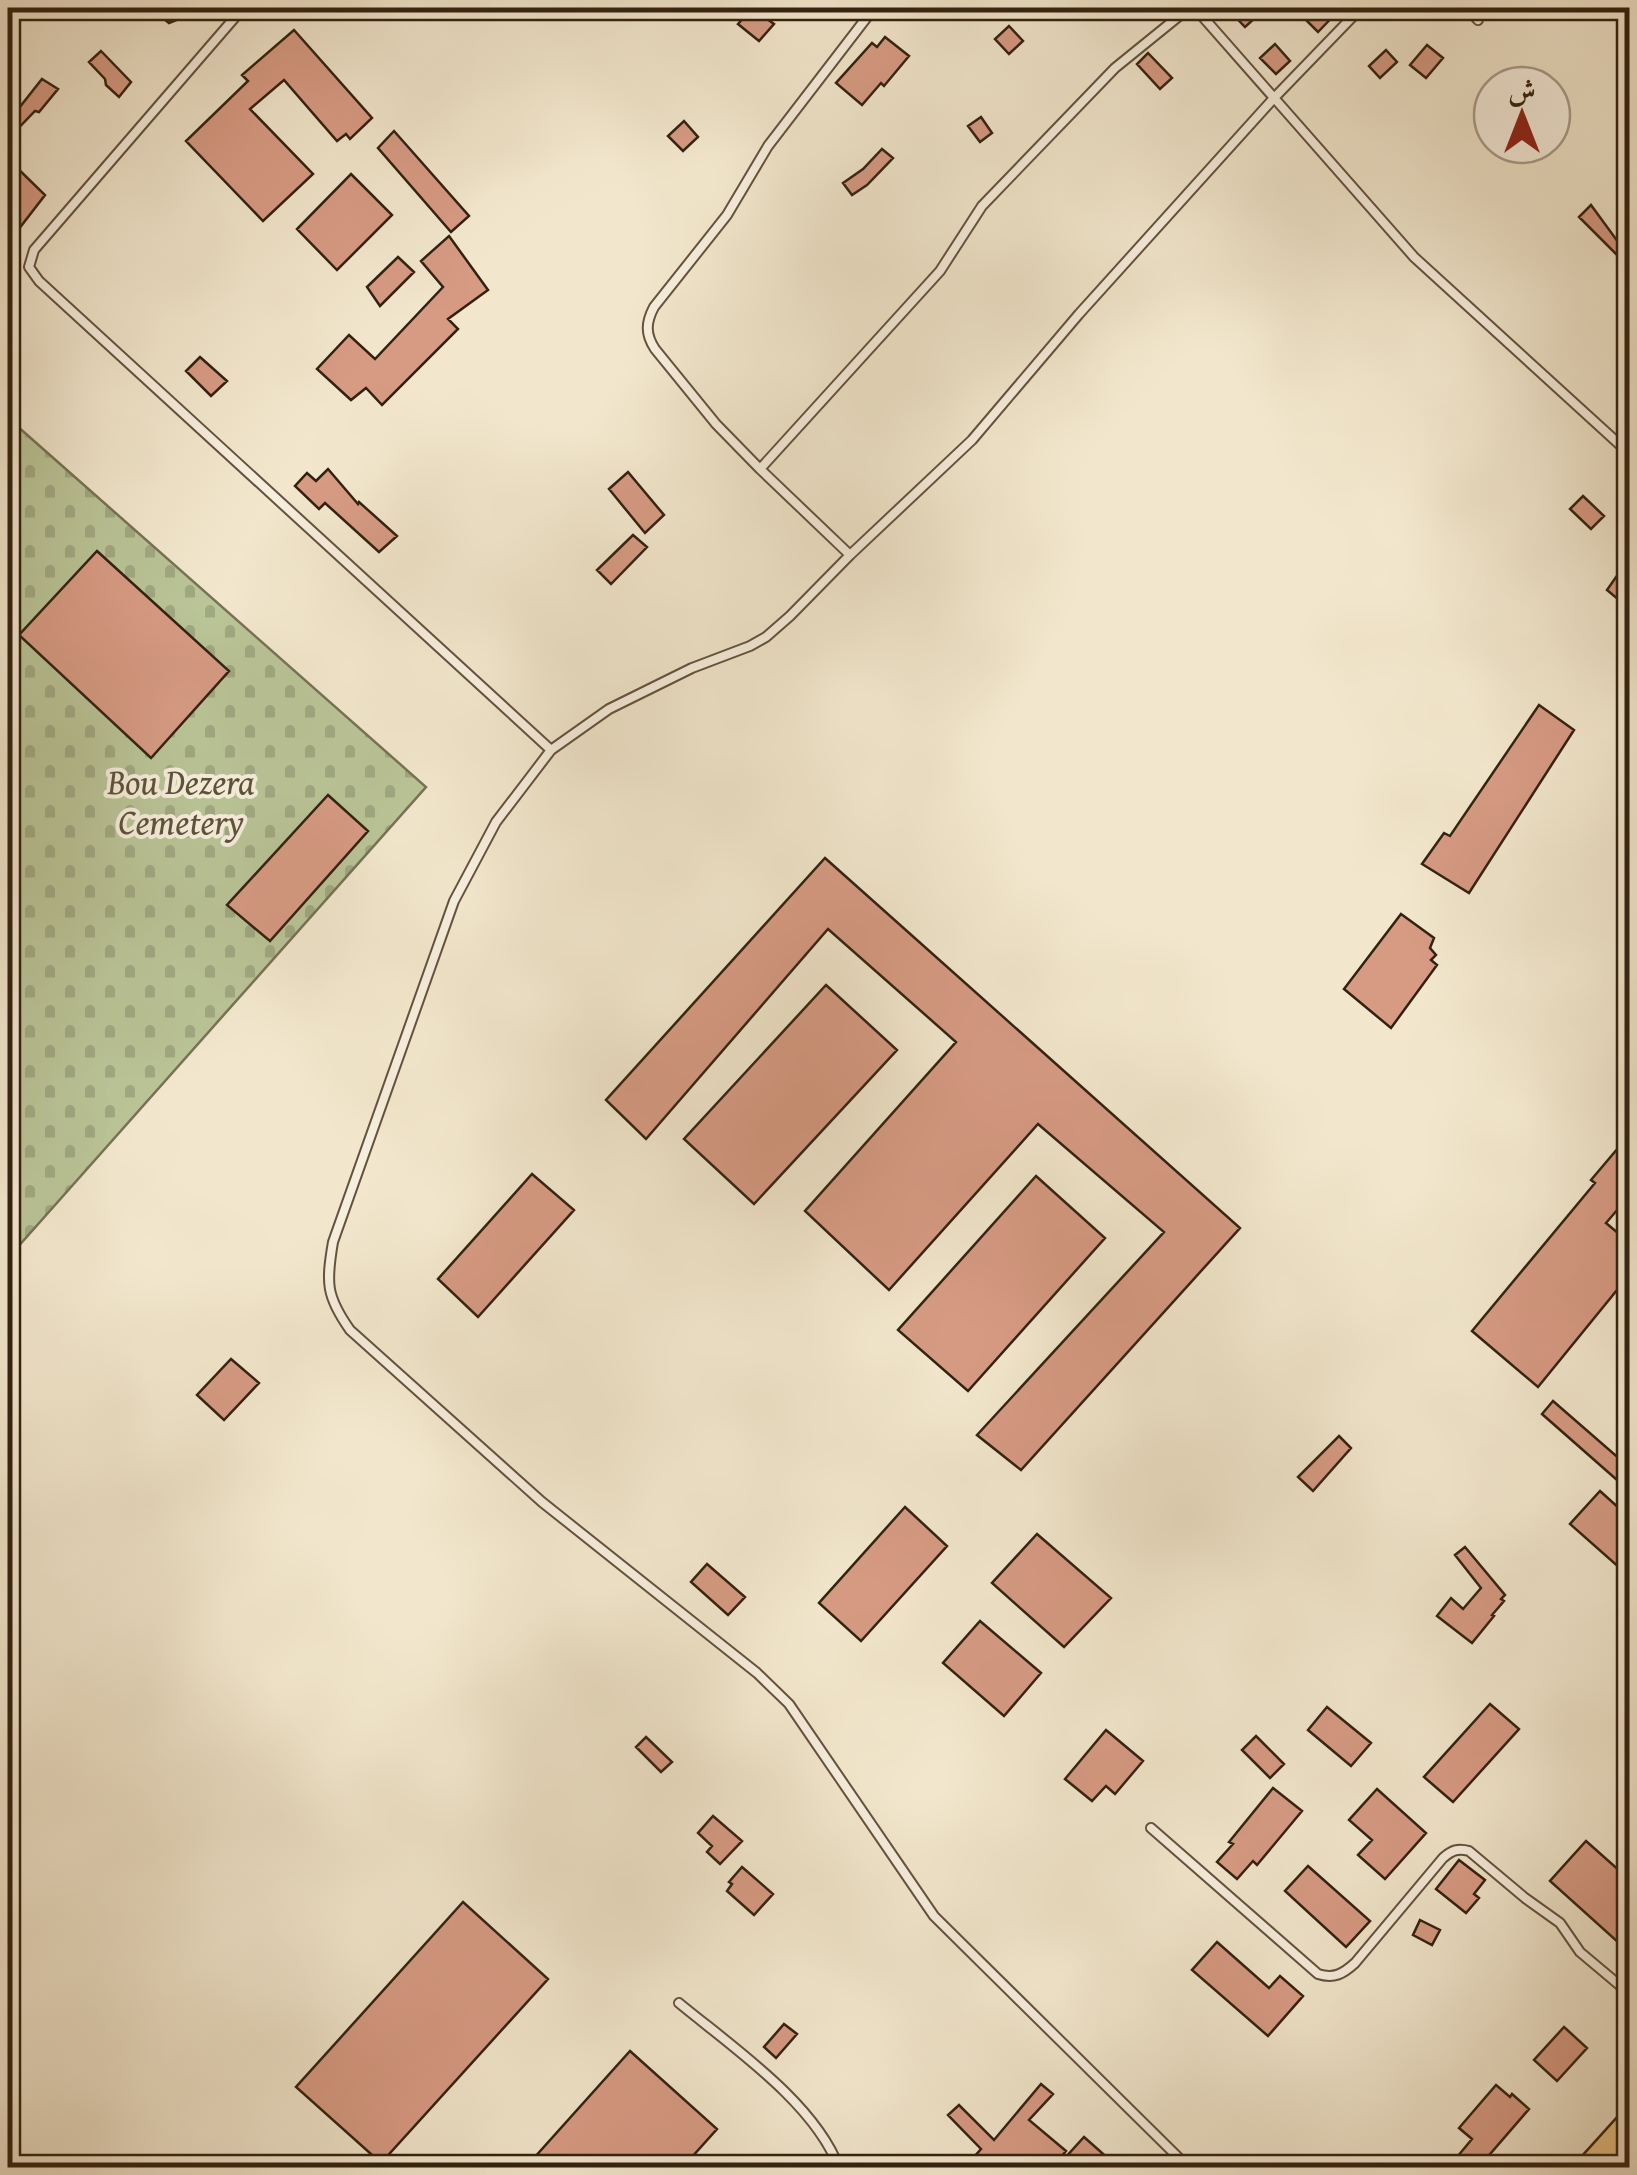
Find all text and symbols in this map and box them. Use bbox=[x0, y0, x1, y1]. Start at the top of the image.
north arrow bbox=[1472, 65, 1572, 165]
text: ش bbox=[1508, 69, 1536, 110]
park label: Bou Dezera Cemetery bbox=[107, 756, 254, 847]

